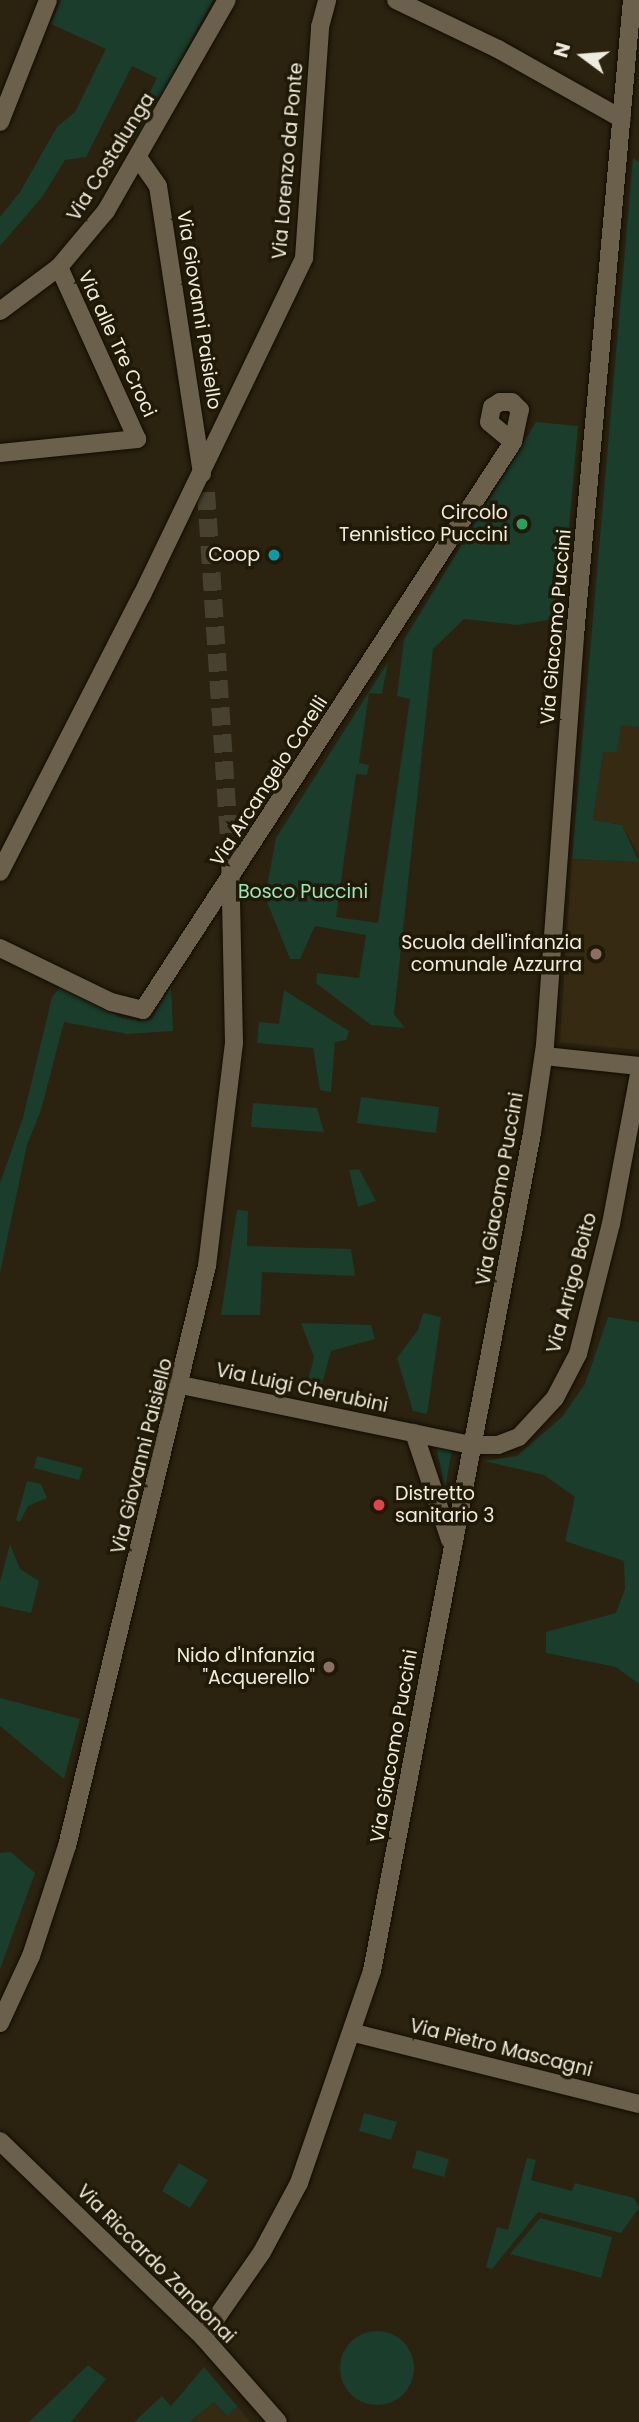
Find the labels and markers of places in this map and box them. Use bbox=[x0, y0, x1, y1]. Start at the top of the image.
place label: Circolo Tennistico Puccini bbox=[339, 502, 508, 546]
marker: Circolo Tennistico Puccini bbox=[514, 516, 530, 532]
place label: Coop bbox=[208, 544, 260, 566]
marker: Coop bbox=[266, 547, 282, 563]
place label: Scuola dell'infanzia comunale Azzurra bbox=[401, 932, 582, 976]
marker: Scuola dell'infanzia comunale Azzurra bbox=[588, 946, 604, 962]
place label: Distretto sanitario 3 bbox=[395, 1483, 495, 1527]
marker: Distretto sanitario 3 bbox=[369, 1495, 389, 1515]
place label: Nido d'Infanzia "Acquerello" bbox=[177, 1645, 315, 1689]
marker: Nido d'Infanzia "Acquerello" bbox=[321, 1659, 337, 1675]

